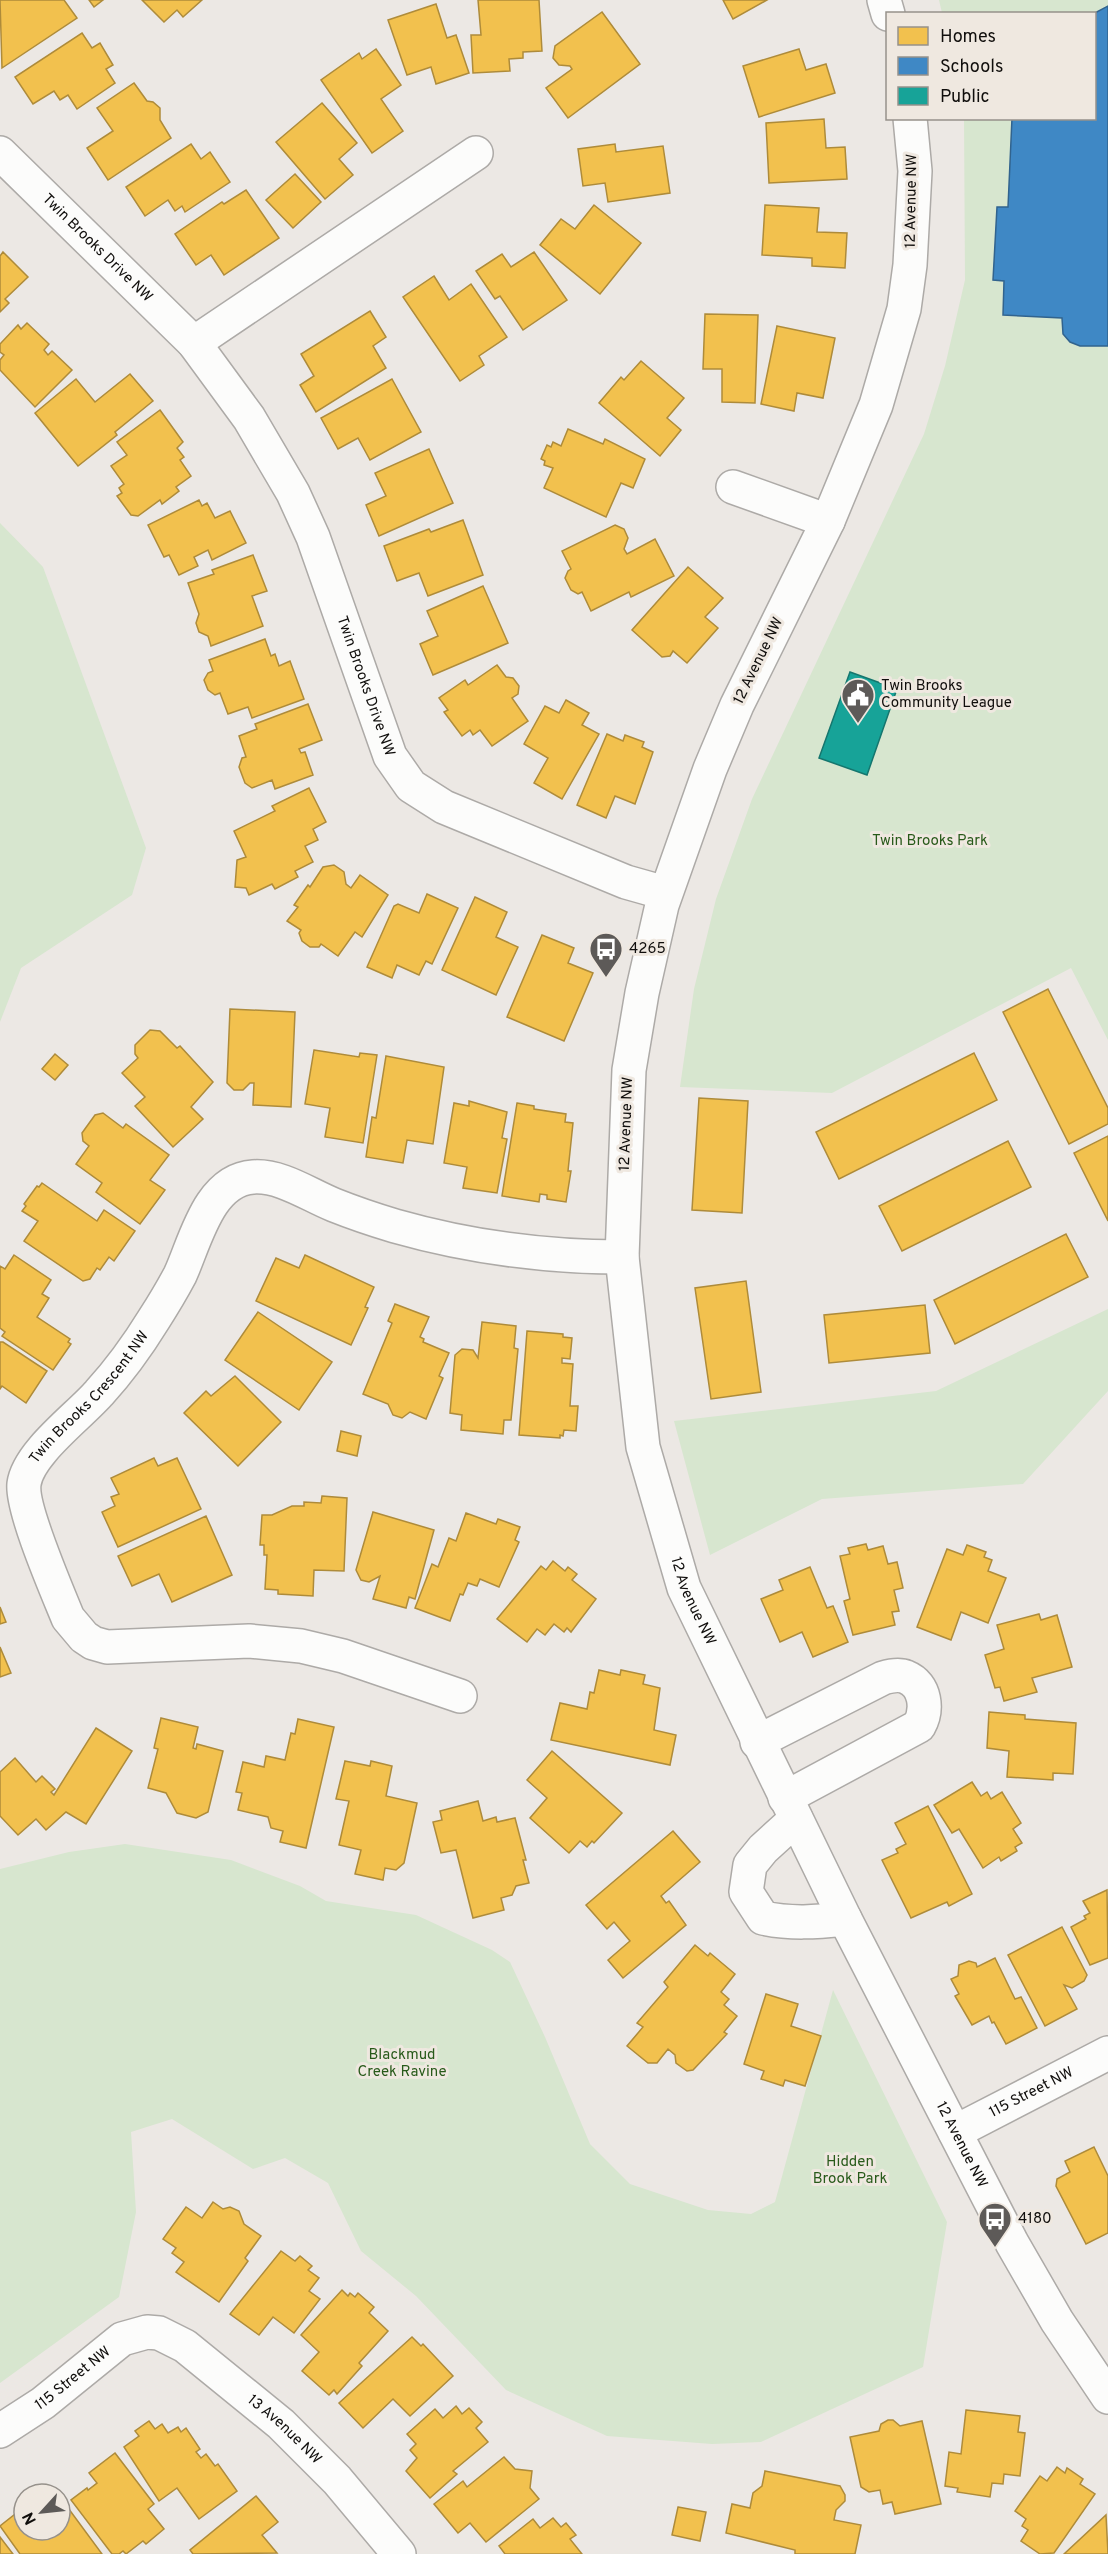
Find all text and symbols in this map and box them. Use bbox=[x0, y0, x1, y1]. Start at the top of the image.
legend bbox=[886, 12, 1096, 120]
text: Homes bbox=[940, 26, 996, 49]
text: Schools bbox=[940, 56, 1003, 79]
text: Public bbox=[940, 86, 990, 109]
street label: 12 Avenue NW bbox=[902, 154, 922, 248]
street label: Twin Brooks Drive NW bbox=[38, 190, 156, 307]
street label: Twin Brooks Drive NW bbox=[332, 614, 399, 759]
street label: 12 Avenue NW bbox=[730, 614, 788, 708]
public building icon: Twin Brooks Community League bbox=[840, 677, 876, 724]
place label: Twin Brooks Community League bbox=[881, 677, 1012, 713]
park label: Twin Brooks Park bbox=[872, 832, 988, 851]
bus stop icon: 4265 bbox=[588, 931, 624, 978]
place label: 4265 bbox=[629, 940, 666, 959]
street label: 12 Avenue NW bbox=[616, 1076, 638, 1172]
street label: Twin Brooks Crescent NW bbox=[25, 1327, 153, 1468]
street label: 12 Avenue NW bbox=[666, 1555, 720, 1648]
park label: Blackmud Creek Ravine bbox=[358, 2046, 446, 2082]
street label: 115 Street NW bbox=[986, 2063, 1077, 2122]
street label: 12 Avenue NW bbox=[931, 2099, 992, 2191]
park label: Hidden Brook Park bbox=[813, 2153, 887, 2189]
bus stop icon: 4180 bbox=[977, 2201, 1013, 2248]
place label: 4180 bbox=[1018, 2210, 1052, 2229]
street label: 115 Street NW bbox=[32, 2342, 115, 2415]
street label: 13 Avenue NW bbox=[243, 2391, 326, 2469]
north arrow bbox=[12, 2482, 72, 2542]
text: N bbox=[19, 2508, 42, 2528]

